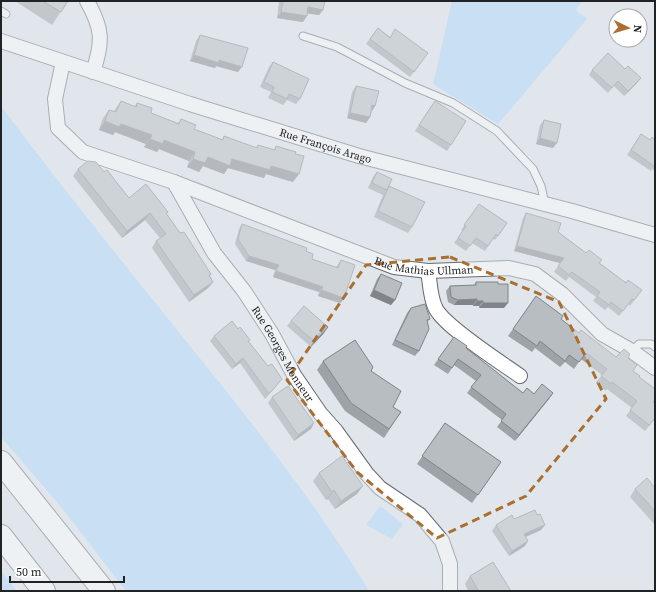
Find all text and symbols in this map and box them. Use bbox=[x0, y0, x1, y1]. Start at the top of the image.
north arrow bbox=[608, 8, 648, 48]
text: N bbox=[630, 24, 645, 33]
street label: Rue François Arago bbox=[278, 124, 373, 166]
street label: Rue Mathias Ullman bbox=[372, 253, 474, 279]
street label: Rue Georges Monneur bbox=[248, 303, 318, 405]
scale bar bbox=[10, 558, 124, 584]
text: 50 m bbox=[16, 564, 42, 580]

